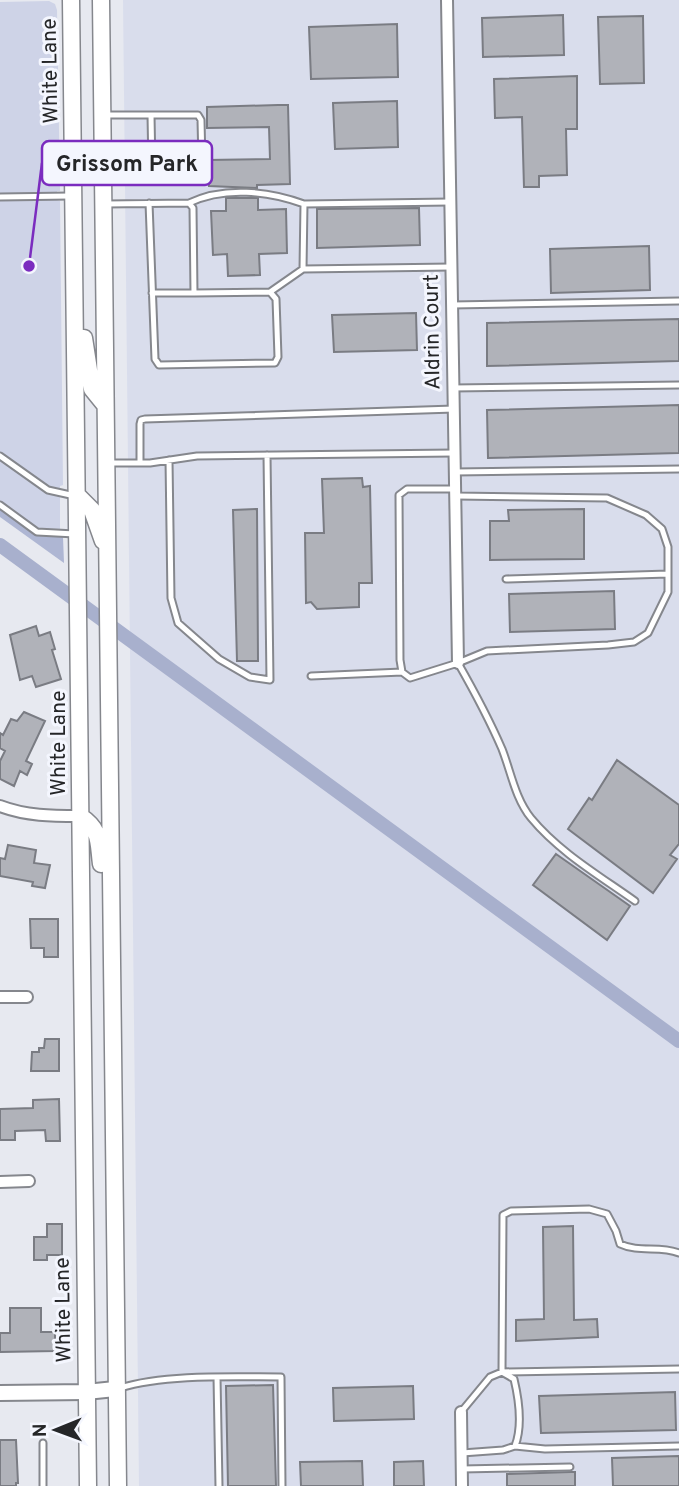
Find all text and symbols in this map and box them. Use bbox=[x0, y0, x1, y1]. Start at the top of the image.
street label: White Lane bbox=[37, 18, 65, 124]
callout: Grissom Park bbox=[42, 141, 212, 185]
text: Grissom Park bbox=[56, 151, 198, 180]
street label: Aldrin Court bbox=[418, 274, 448, 390]
street label: White Lane bbox=[46, 690, 73, 796]
street label: White Lane bbox=[50, 1257, 78, 1363]
north arrow bbox=[21, 1395, 91, 1465]
text: N bbox=[29, 1423, 53, 1437]

